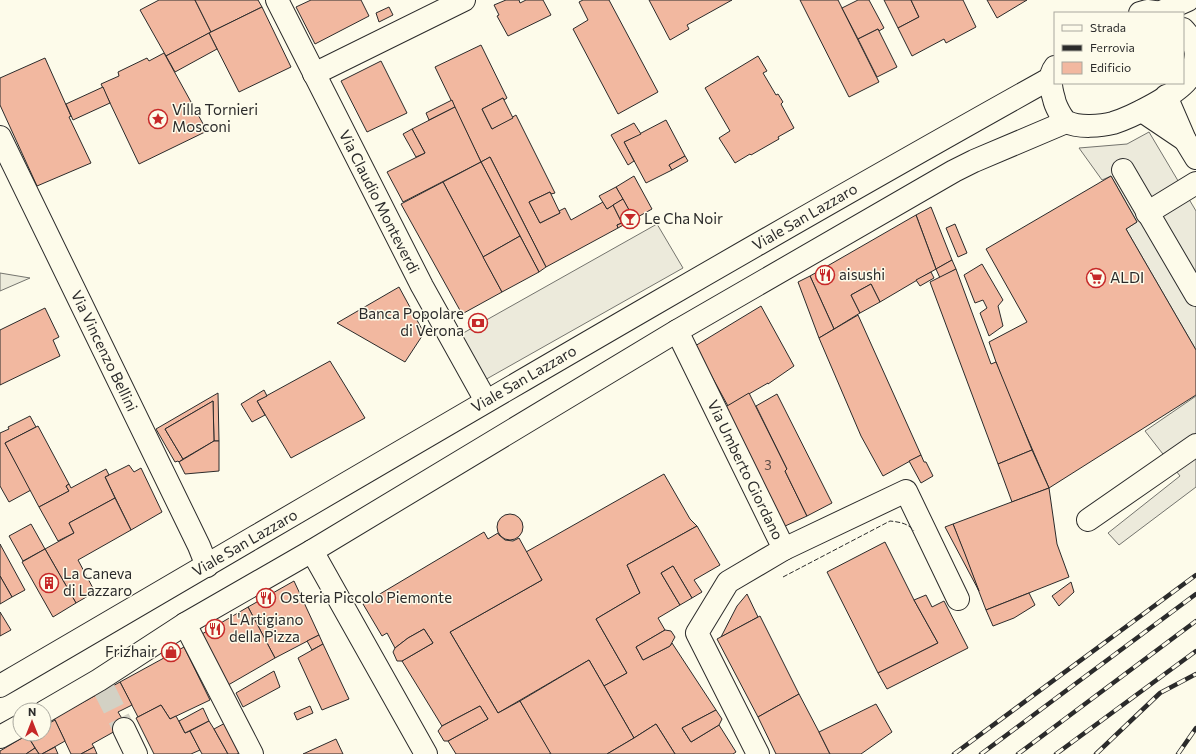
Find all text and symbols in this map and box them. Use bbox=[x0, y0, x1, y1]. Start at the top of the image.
legend bbox=[1054, 12, 1184, 84]
text: Strada bbox=[1090, 20, 1126, 34]
text: Ferrovia bbox=[1090, 40, 1135, 54]
text: Edificio bbox=[1090, 60, 1131, 74]
place label: Villa Tornieri Mosconi bbox=[172, 100, 258, 135]
place icon: Villa Tornieri Mosconi bbox=[147, 108, 169, 130]
street label: Via Claudio Monteverdi bbox=[336, 127, 424, 276]
street label: Viale San Lazzaro bbox=[749, 179, 860, 254]
bar icon: Le Cha Noir bbox=[619, 208, 641, 230]
place label: Le Cha Noir bbox=[644, 209, 723, 227]
restaurant icon: aisushi bbox=[814, 264, 836, 286]
place label: aisushi bbox=[839, 265, 885, 283]
supermarket icon: ALDI bbox=[1085, 267, 1107, 289]
place label: ALDI bbox=[1110, 268, 1144, 286]
street label: Via Vincenzo Bellini bbox=[68, 287, 142, 414]
place label: Banca Popolare di Verona bbox=[358, 304, 464, 339]
bank icon: Banca Popolare di Verona bbox=[467, 312, 489, 334]
street label: Viale San Lazzaro bbox=[468, 341, 579, 416]
street label: Via Umberto Giordano bbox=[704, 397, 788, 542]
house number: 3 bbox=[764, 457, 772, 473]
street label: Viale San Lazzaro bbox=[189, 505, 300, 580]
place label: La Caneva di Lazzaro bbox=[63, 564, 132, 599]
building icon: La Caneva di Lazzaro bbox=[38, 572, 60, 594]
restaurant icon: Osteria Piccolo Piemonte bbox=[255, 587, 277, 609]
place label: Osteria Piccolo Piemonte bbox=[280, 588, 452, 606]
place label: L'Artigiano della Pizza bbox=[229, 610, 304, 645]
restaurant icon: L'Artigiano della Pizza bbox=[204, 618, 226, 640]
shop icon: Frizhair bbox=[160, 641, 182, 663]
place label: Frizhair bbox=[105, 642, 157, 660]
north arrow bbox=[12, 702, 52, 742]
text: N bbox=[28, 705, 36, 718]

